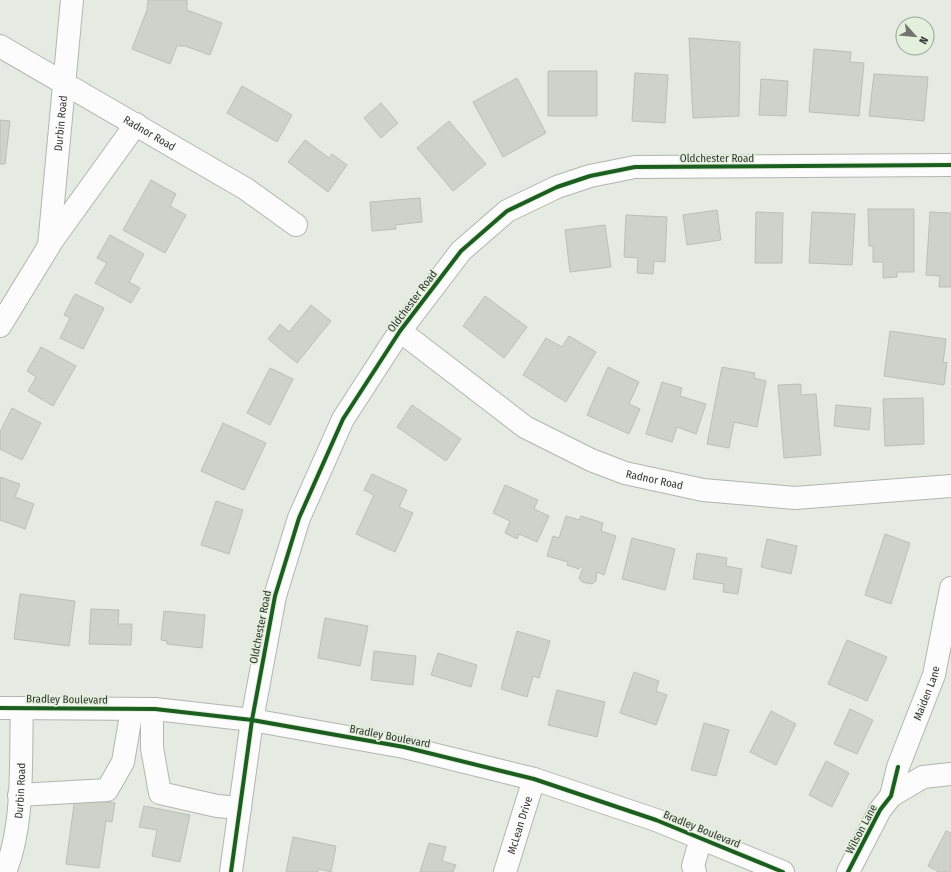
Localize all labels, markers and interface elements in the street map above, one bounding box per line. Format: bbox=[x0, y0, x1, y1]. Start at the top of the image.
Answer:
north arrow bbox=[895, 16, 935, 56]
text: N bbox=[916, 34, 931, 46]
street label: Durbin Road bbox=[52, 95, 70, 152]
street label: Radnor Road bbox=[121, 113, 178, 154]
street label: Oldchester Road bbox=[680, 152, 754, 165]
street label: Oldchester Road bbox=[385, 268, 440, 335]
street label: Radnor Road bbox=[625, 467, 684, 492]
street label: Oldchester Road bbox=[247, 589, 274, 665]
street label: Maiden Lane bbox=[911, 665, 943, 722]
street label: Bradley Boulevard bbox=[26, 692, 108, 707]
street label: Bradley Boulevard bbox=[348, 722, 431, 751]
street label: Durbin Road bbox=[12, 763, 28, 819]
street label: McLean Drive bbox=[505, 795, 535, 856]
street label: Wilson Lane bbox=[843, 802, 880, 856]
street label: Bradley Boulevard bbox=[661, 808, 742, 851]

